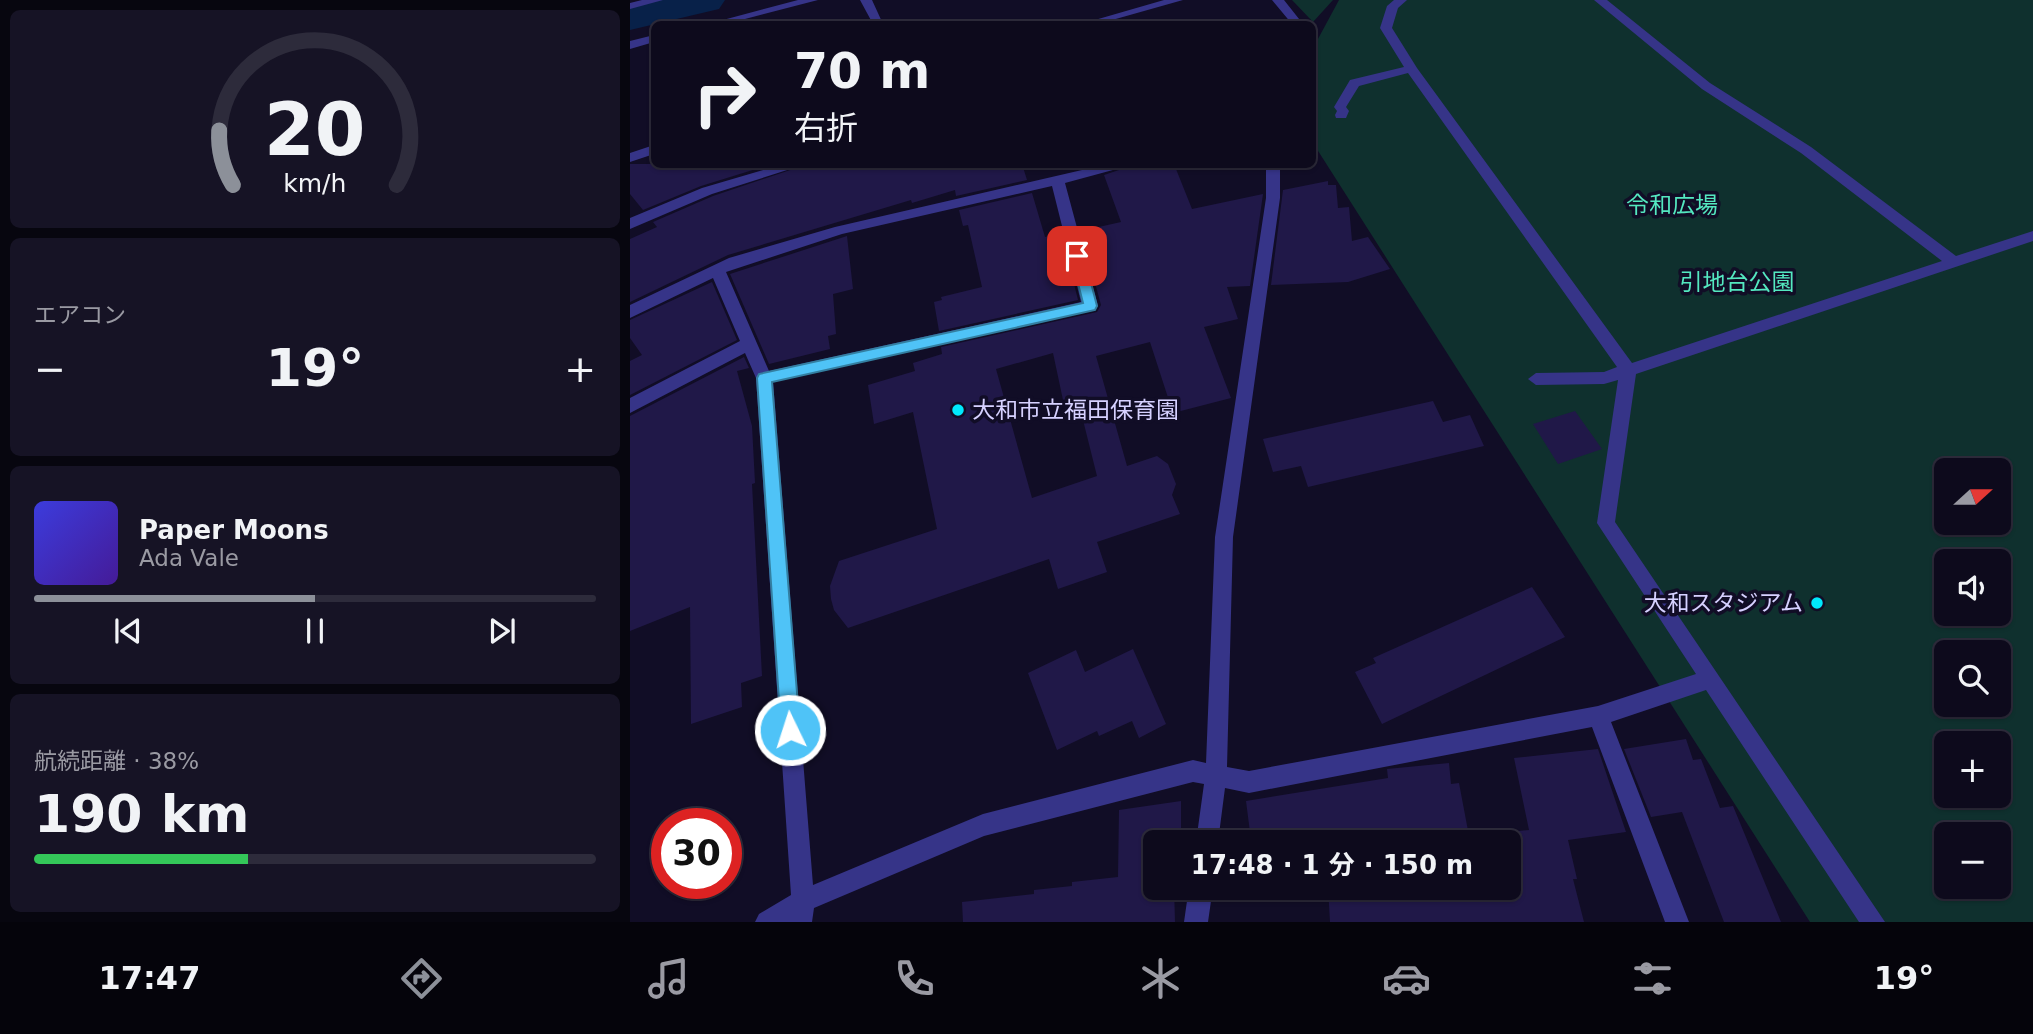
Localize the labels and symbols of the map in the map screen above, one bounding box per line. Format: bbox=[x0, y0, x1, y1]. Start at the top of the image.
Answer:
park label: 令和広場 bbox=[1626, 192, 1718, 218]
pin bbox=[1047, 226, 1107, 286]
park label: 引地台公園 bbox=[1680, 269, 1795, 295]
place label: 大和市立福田保育園 bbox=[972, 397, 1179, 423]
marker: 大和市立福田保育園 bbox=[950, 402, 966, 418]
north arrow bbox=[1934, 458, 2011, 536]
place label: 大和スタジアム bbox=[1644, 590, 1803, 616]
marker: 大和スタジアム bbox=[1809, 595, 1825, 611]
position arrow bbox=[753, 693, 827, 767]
speed limit sign: 30 bbox=[651, 808, 742, 899]

